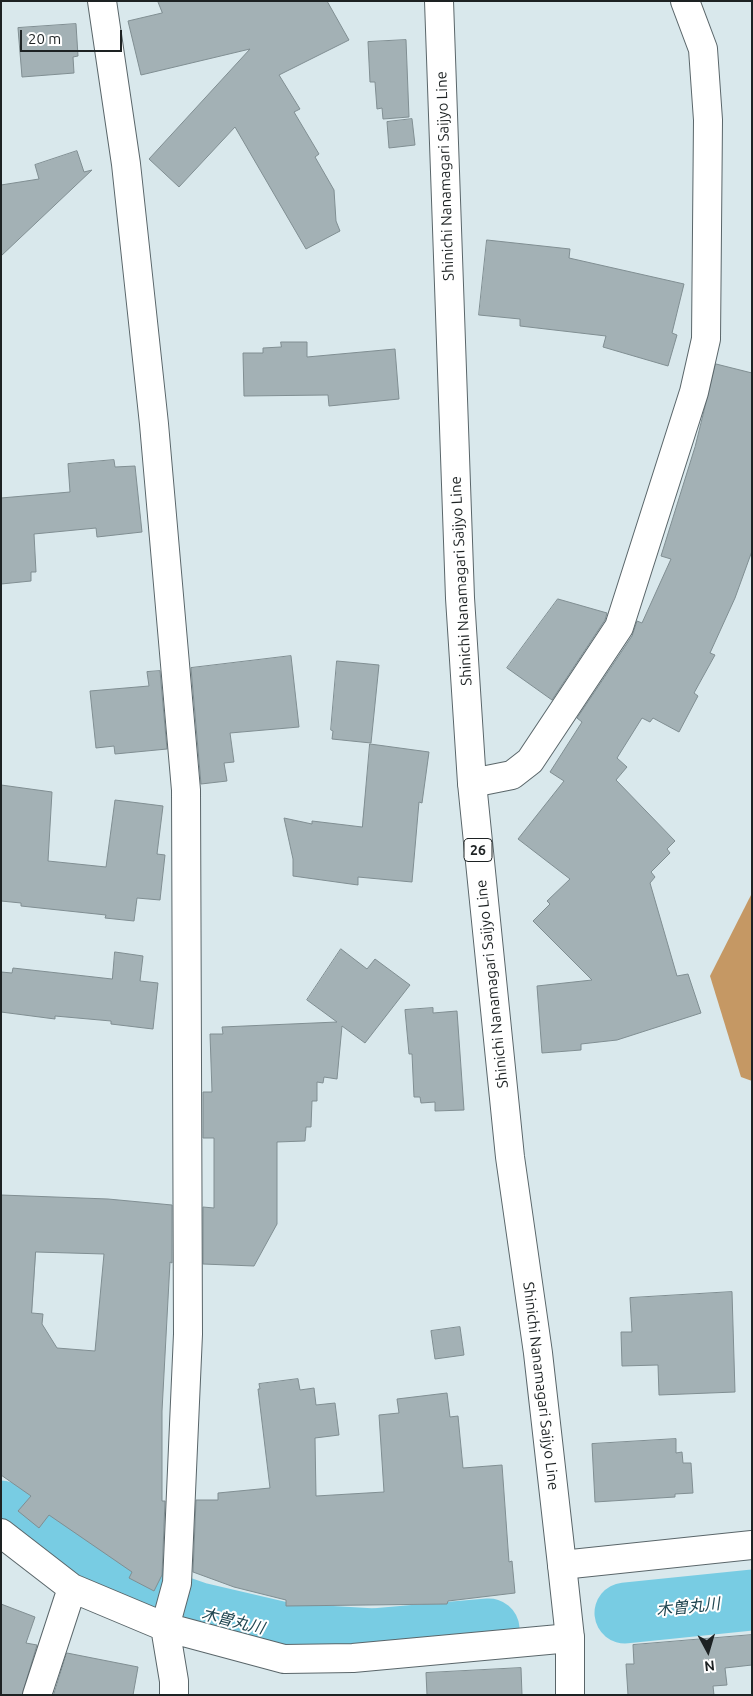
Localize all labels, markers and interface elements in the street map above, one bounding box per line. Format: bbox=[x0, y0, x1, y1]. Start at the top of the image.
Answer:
scale bar bbox=[22, 20, 125, 52]
text: 20 m bbox=[28, 30, 61, 47]
street label: Shinichi Nanamagari Saijyo Line bbox=[432, 71, 458, 281]
street label: Shinichi Nanamagari Saijyo Line bbox=[447, 476, 475, 686]
road number: 26 bbox=[464, 838, 492, 862]
street label: Shinichi Nanamagari Saijyo Line bbox=[472, 879, 512, 1089]
street label: Shinichi Nanamagari Saijyo Line bbox=[519, 1281, 563, 1491]
water label: 木曽丸川 bbox=[655, 1594, 721, 1620]
water label: 木曽丸川 bbox=[200, 1604, 266, 1638]
north arrow bbox=[683, 1626, 733, 1676]
text: N bbox=[704, 1657, 716, 1674]

